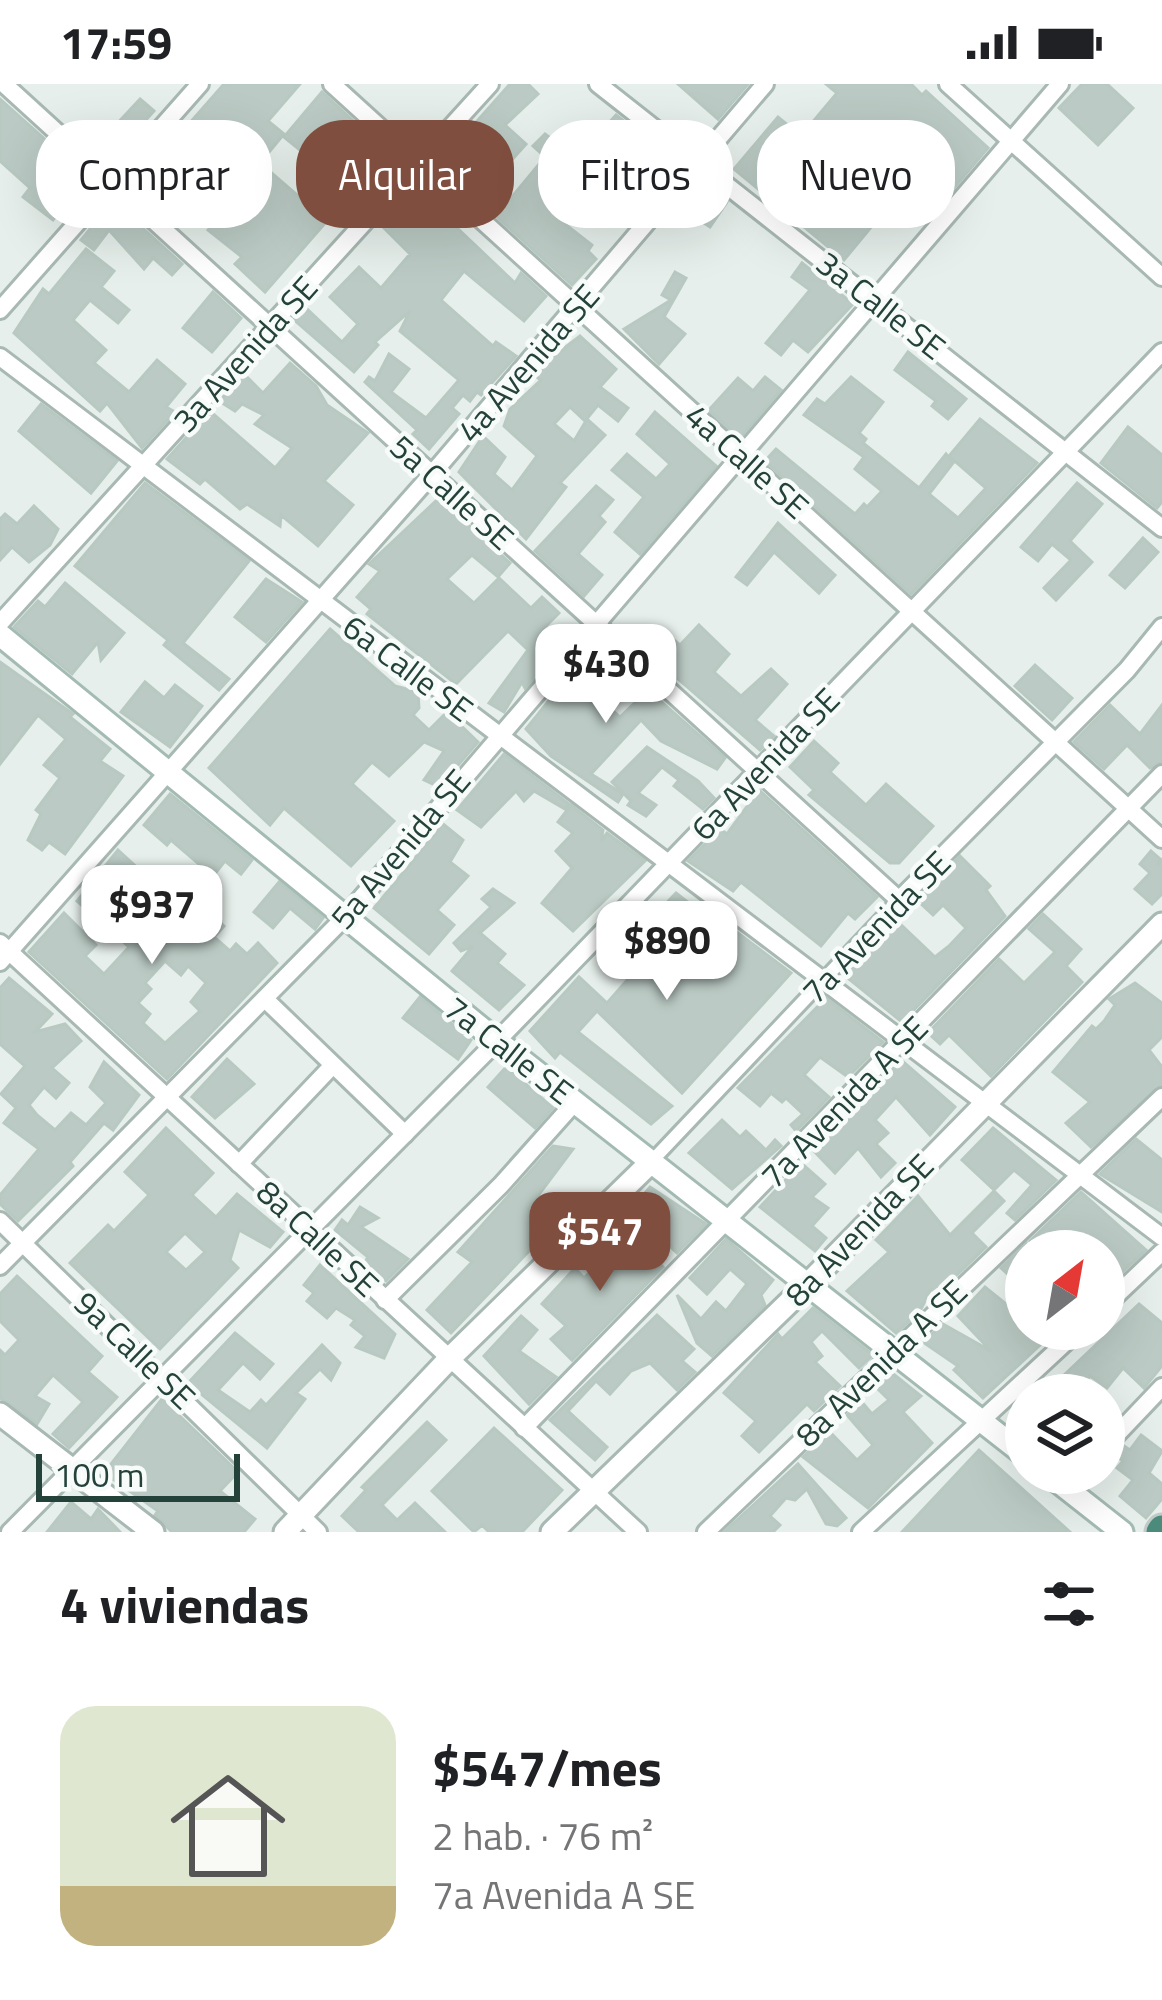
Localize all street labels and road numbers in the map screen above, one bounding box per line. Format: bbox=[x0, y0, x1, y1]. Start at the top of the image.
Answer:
street label: 3a Calle SE bbox=[806, 238, 956, 372]
street label: 3a Avenida SE bbox=[161, 264, 329, 444]
street label: 4a Avenida SE bbox=[445, 273, 611, 453]
street label: 4a Calle SE bbox=[674, 392, 820, 530]
street label: 5a Calle SE bbox=[379, 423, 525, 561]
street label: 6a Calle SE bbox=[332, 602, 484, 734]
street label: 6a Avenida SE bbox=[679, 676, 851, 852]
street label: 5a Avenida SE bbox=[318, 758, 482, 940]
street label: 7a Avenida SE bbox=[790, 839, 962, 1015]
street label: 7a Calle SE bbox=[434, 983, 584, 1117]
street label: 7a Avenida A SE bbox=[749, 1004, 939, 1200]
street label: 8a Avenida SE bbox=[773, 1142, 945, 1318]
street label: 8a Calle SE bbox=[245, 1168, 391, 1308]
street label: 8a Avenida A SE bbox=[783, 1268, 979, 1458]
street label: 9a Calle SE bbox=[63, 1279, 207, 1421]

